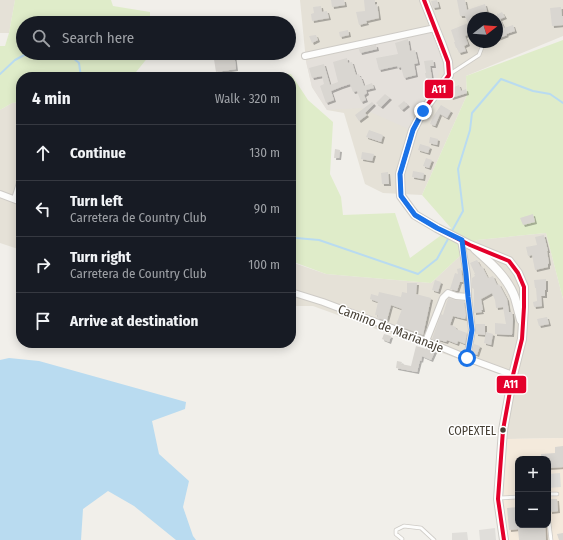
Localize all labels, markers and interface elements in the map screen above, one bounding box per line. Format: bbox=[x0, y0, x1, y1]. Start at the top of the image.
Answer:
north arrow bbox=[467, 12, 503, 48]
search box bbox=[16, 16, 296, 60]
icon: search bbox=[30, 27, 52, 49]
text: Search here bbox=[62, 29, 134, 47]
line badge: A11 bbox=[424, 79, 454, 99]
text: A11 bbox=[431, 83, 446, 96]
text: 4 min bbox=[32, 88, 71, 109]
text: Walk · 320 m bbox=[215, 91, 280, 106]
route end bbox=[414, 102, 432, 120]
icon: ahead bbox=[32, 142, 54, 164]
text: Continue bbox=[70, 144, 126, 162]
text: 130 m bbox=[249, 145, 280, 160]
text: Turn left bbox=[70, 192, 123, 210]
icon: left bbox=[32, 198, 54, 220]
text: 90 m bbox=[254, 201, 280, 216]
text: Carretera de Country Club bbox=[70, 210, 207, 225]
text: Turn right bbox=[70, 248, 131, 266]
icon: right bbox=[32, 254, 54, 276]
text: 100 m bbox=[248, 257, 280, 272]
text: Carretera de Country Club bbox=[70, 266, 207, 281]
street label: Camino de Marianaje bbox=[336, 301, 446, 356]
icon: arrive bbox=[32, 310, 54, 332]
text: Arrive at destination bbox=[70, 312, 198, 330]
route start bbox=[458, 349, 476, 367]
line badge: A11 bbox=[496, 375, 527, 394]
text: A11 bbox=[503, 378, 518, 391]
place label: COPEXTEL bbox=[448, 424, 497, 438]
marker: COPEXTEL bbox=[498, 425, 508, 435]
map controls bbox=[515, 456, 551, 528]
button: + bbox=[515, 456, 551, 492]
button: − bbox=[515, 492, 551, 528]

